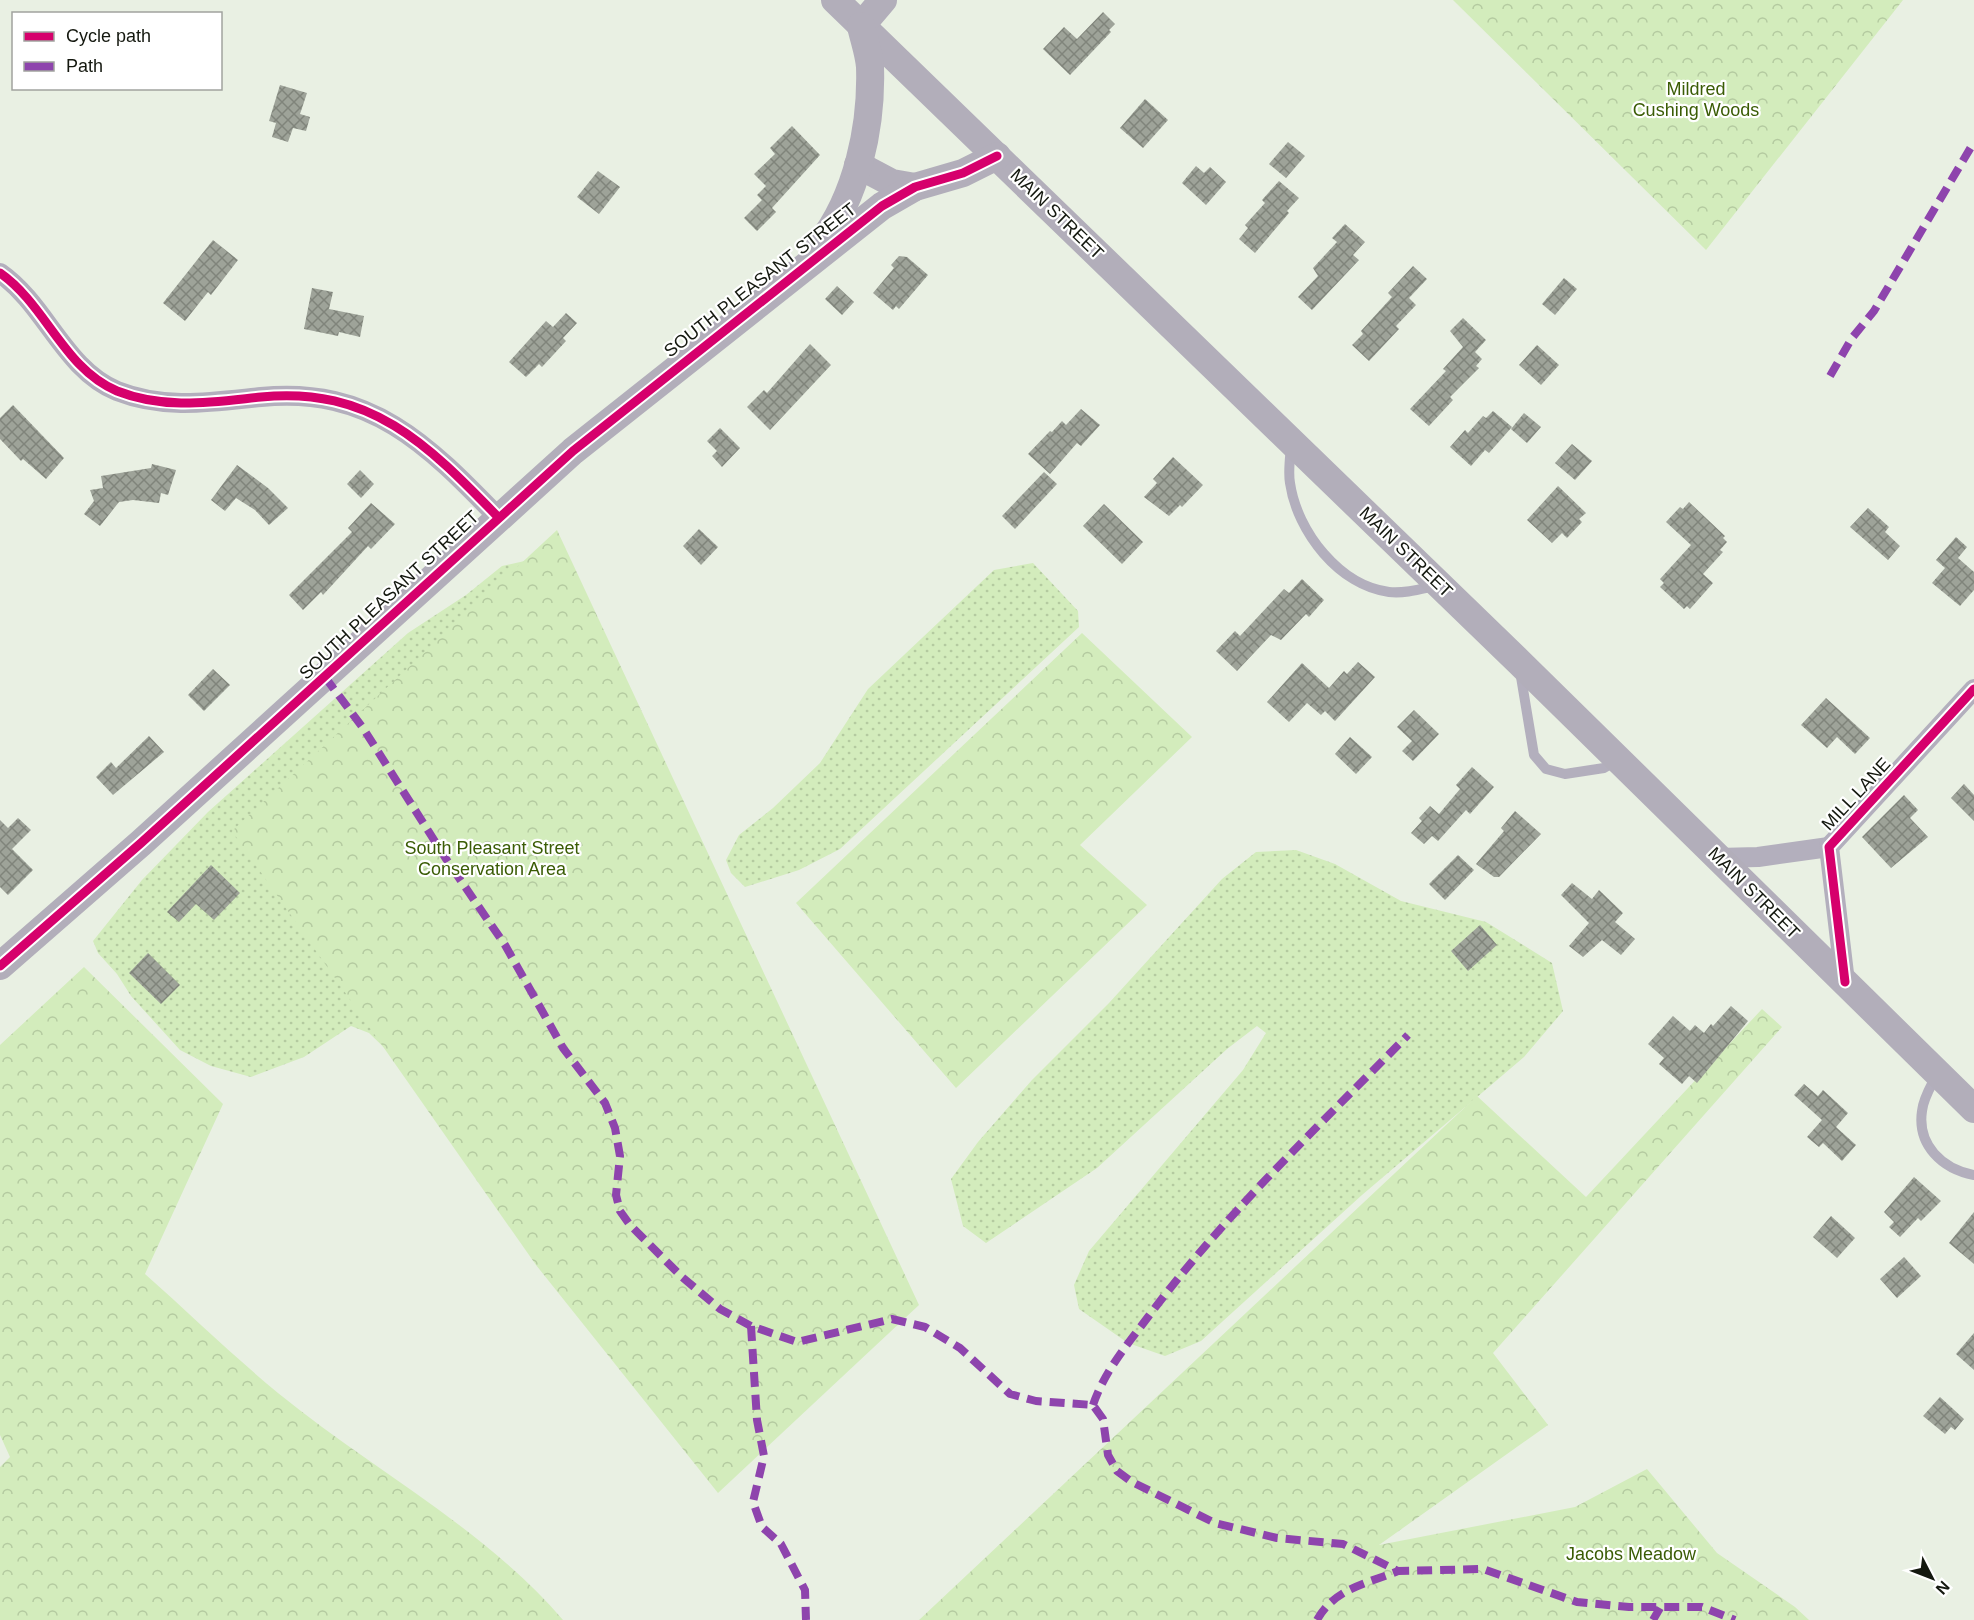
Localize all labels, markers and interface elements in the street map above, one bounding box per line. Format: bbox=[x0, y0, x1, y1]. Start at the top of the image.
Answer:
legend bbox=[12, 12, 222, 90]
text: Cycle path bbox=[66, 26, 151, 46]
text: Path bbox=[66, 56, 103, 76]
park label: Mildred Cushing Woods bbox=[1633, 79, 1759, 120]
street label: MAIN STREET bbox=[1007, 165, 1107, 263]
street label: SOUTH PLEASANT STREET bbox=[660, 199, 860, 361]
street label: MAIN STREET bbox=[1356, 503, 1456, 601]
street label: SOUTH PLEASANT STREET bbox=[295, 507, 483, 683]
street label: MILL LANE bbox=[1818, 754, 1894, 834]
park label: South Pleasant Street Conservation Area bbox=[404, 838, 580, 879]
street label: MAIN STREET bbox=[1704, 843, 1804, 943]
park label: Jacobs Meadow bbox=[1566, 1544, 1697, 1564]
north arrow bbox=[1902, 1548, 1962, 1608]
text: N bbox=[1933, 1578, 1953, 1598]

